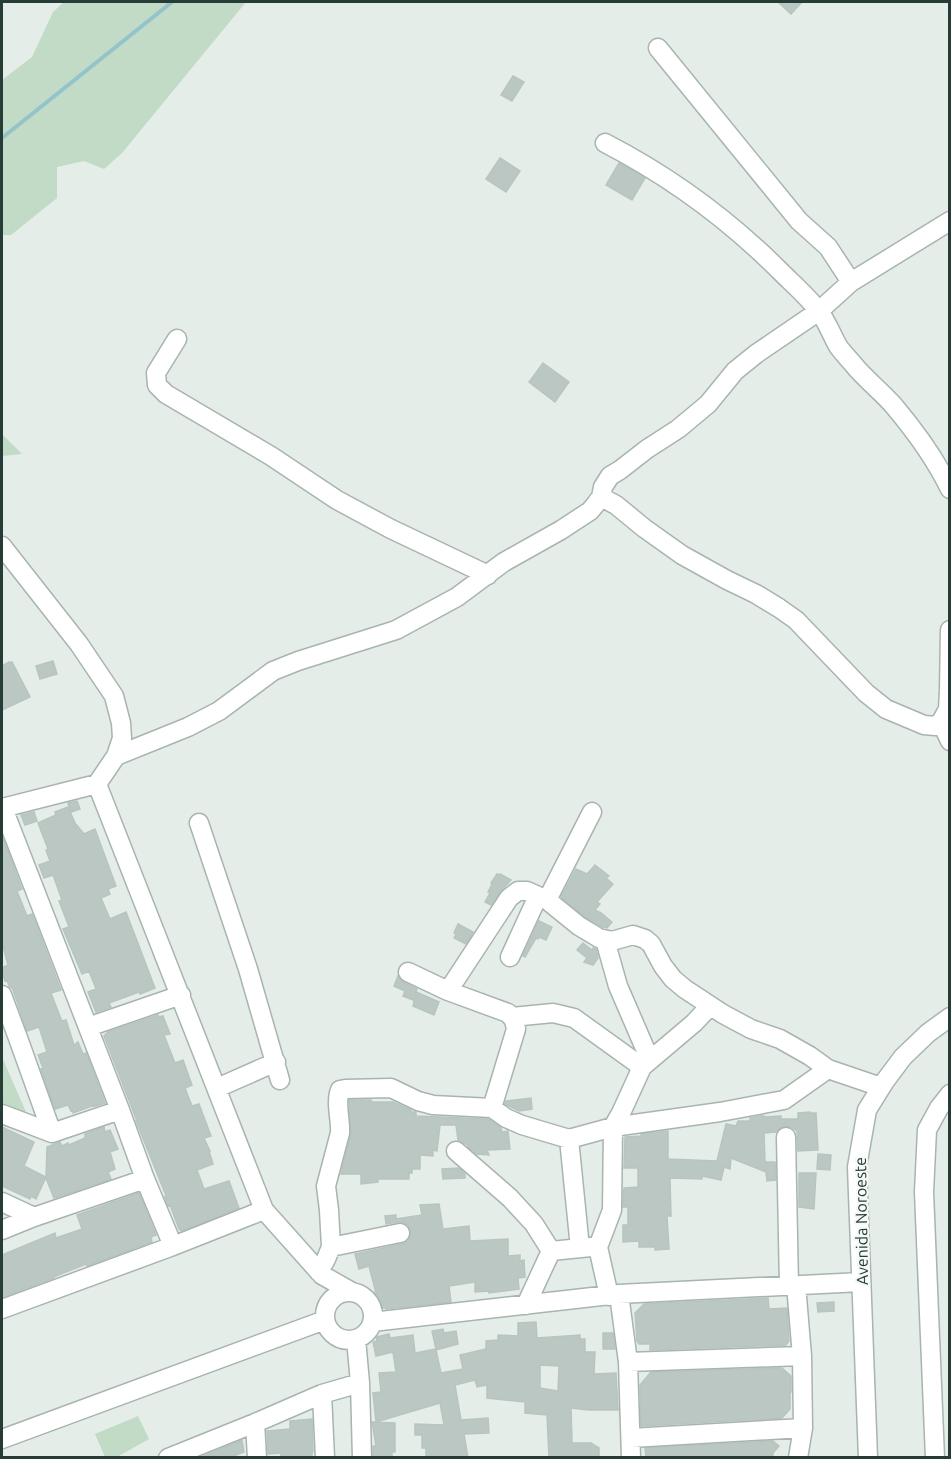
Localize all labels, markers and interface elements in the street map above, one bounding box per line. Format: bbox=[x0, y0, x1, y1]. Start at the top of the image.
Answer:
street label: Avenida Noroeste bbox=[851, 1157, 871, 1285]

